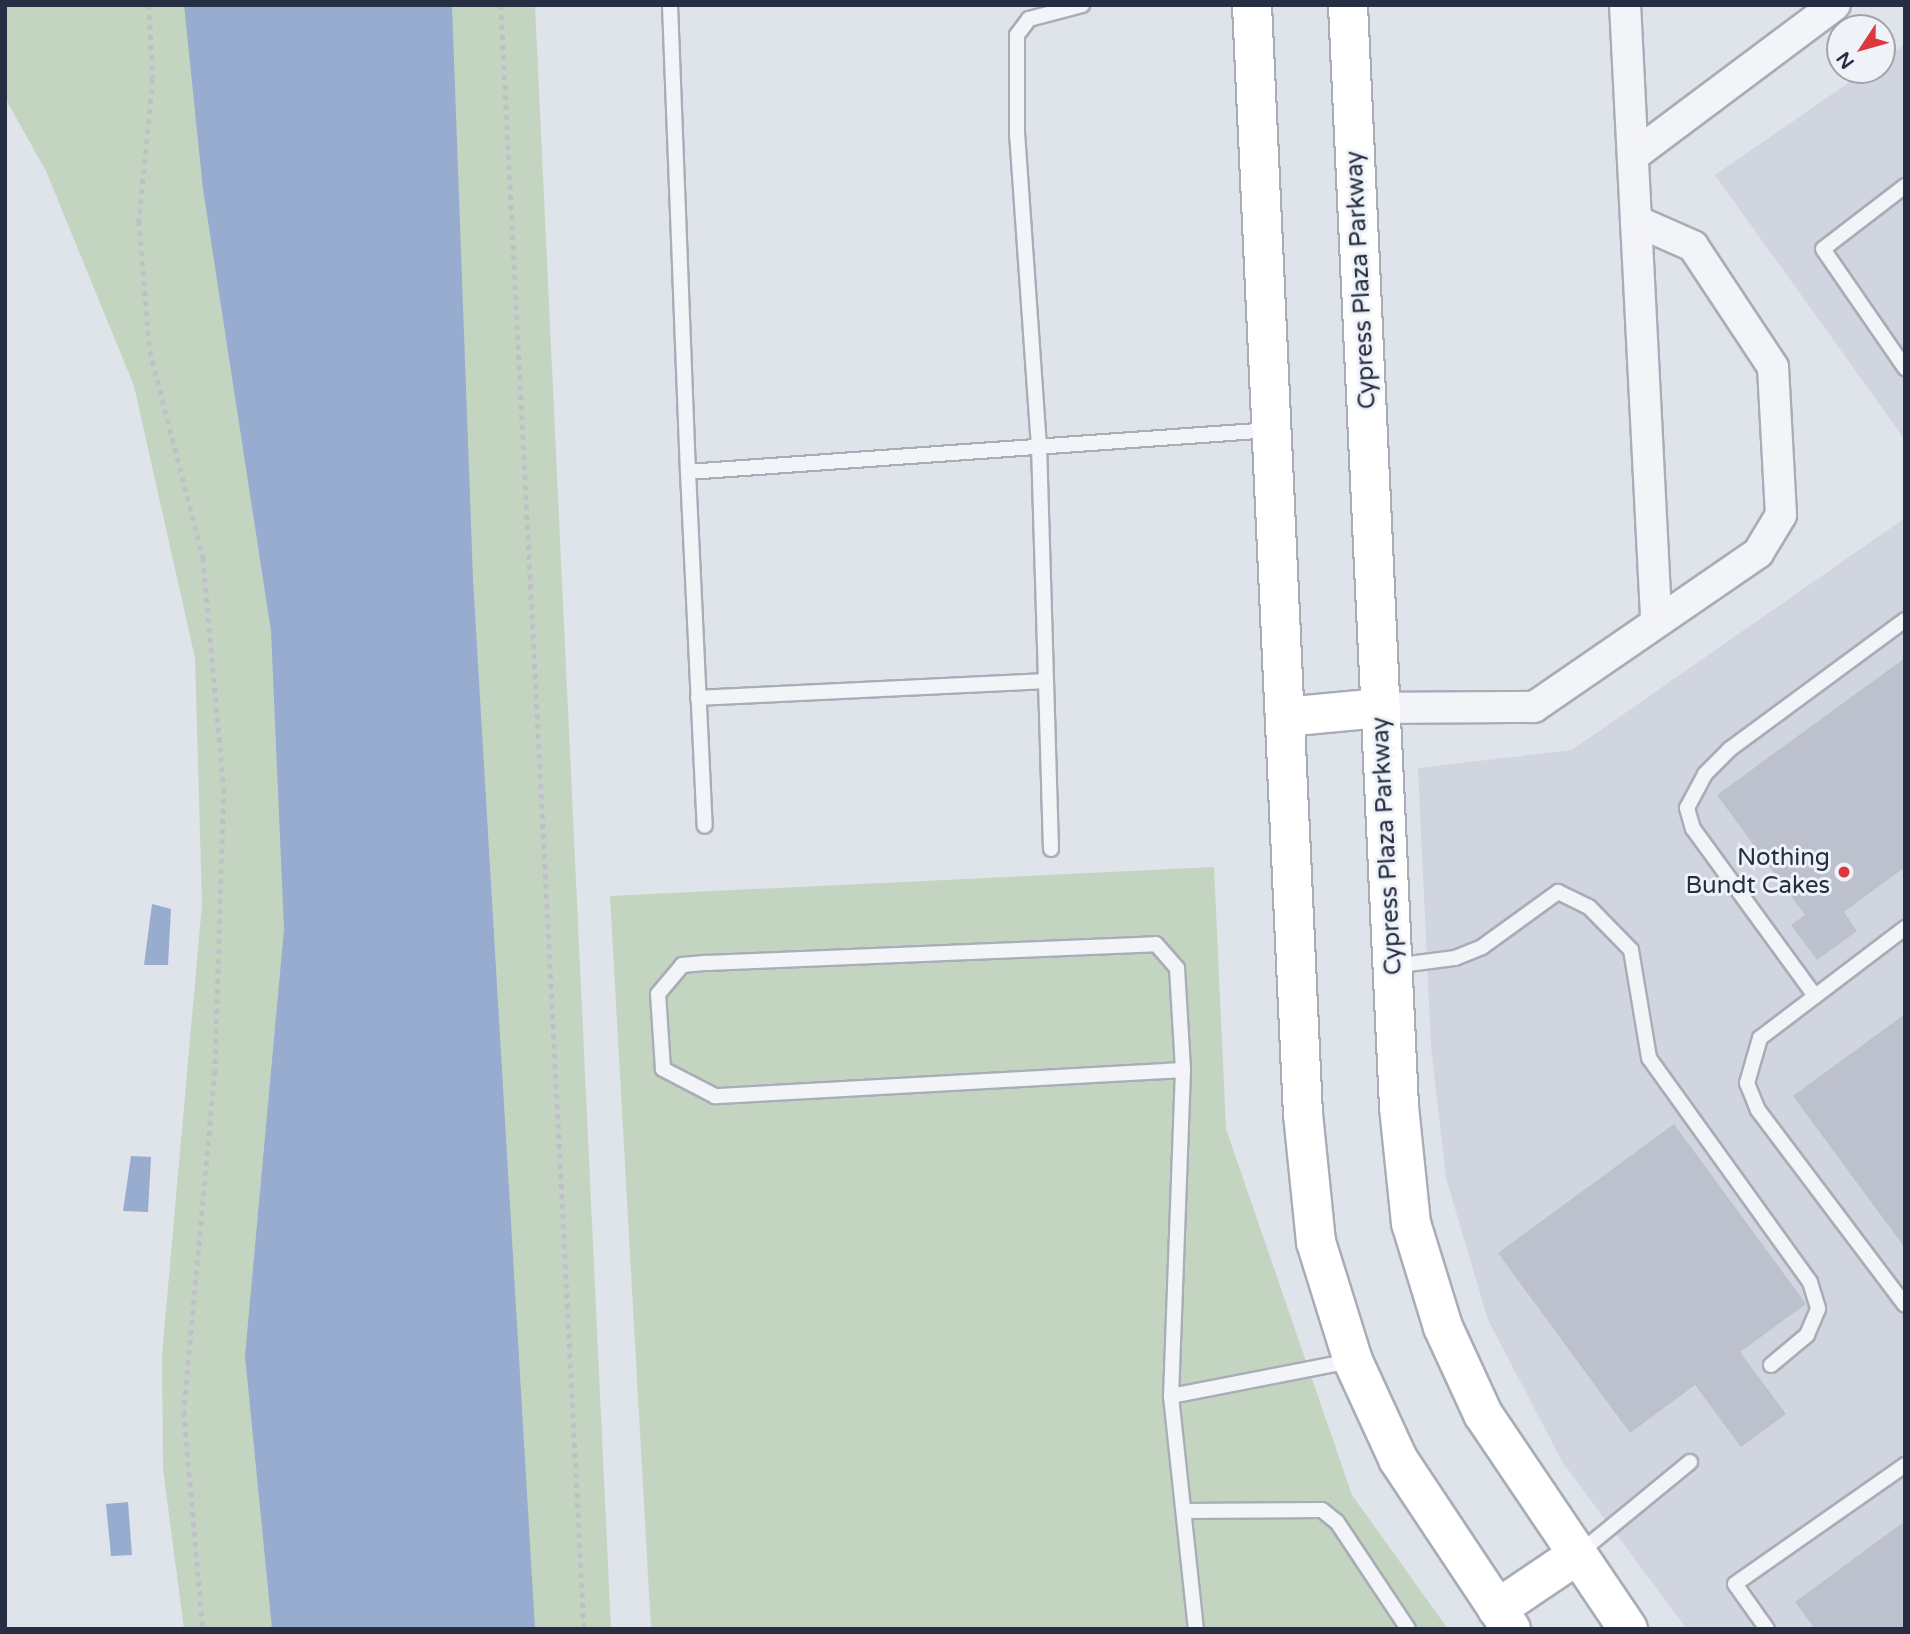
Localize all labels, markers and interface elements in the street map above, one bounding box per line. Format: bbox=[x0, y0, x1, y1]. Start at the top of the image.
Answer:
north arrow bbox=[1826, 14, 1896, 84]
text: N bbox=[1832, 48, 1859, 73]
street label: Cypress Plaza Parkway bbox=[1340, 150, 1382, 410]
street label: Cypress Plaza Parkway bbox=[1366, 716, 1408, 976]
place label: Nothing Bundt Cakes bbox=[1686, 844, 1830, 900]
marker: Nothing Bundt Cakes bbox=[1836, 864, 1852, 880]

